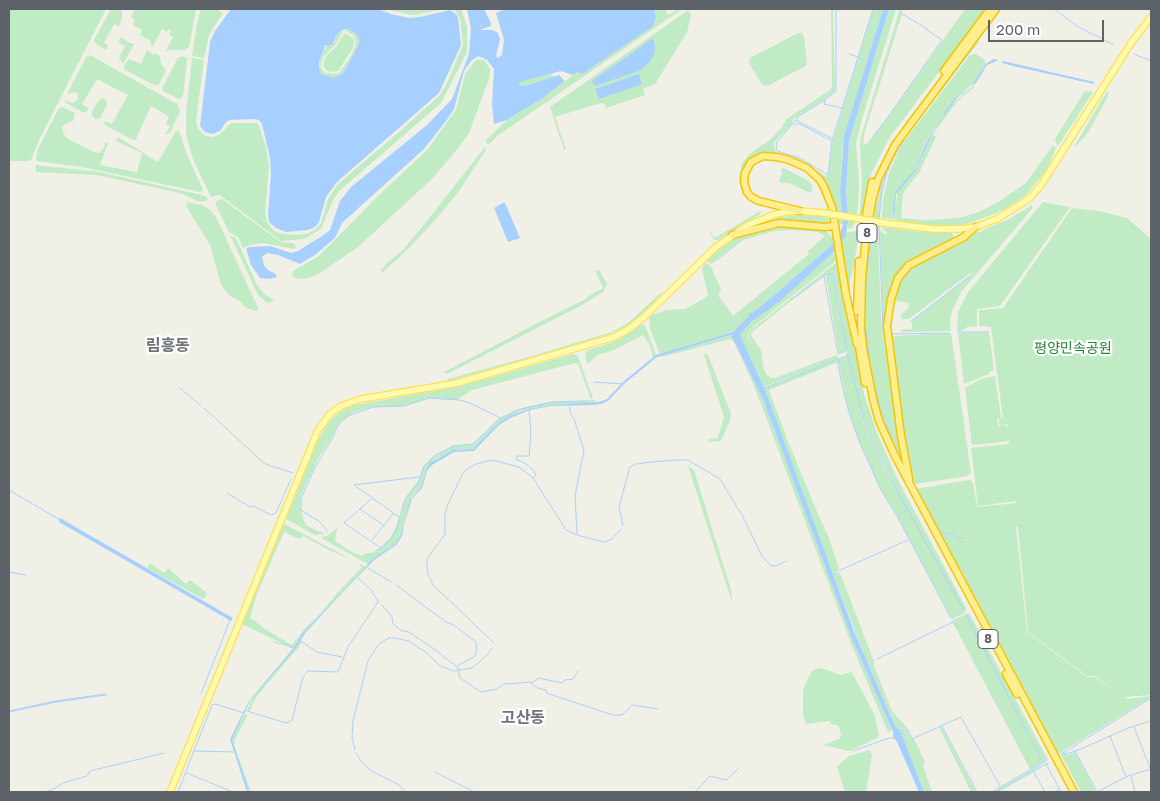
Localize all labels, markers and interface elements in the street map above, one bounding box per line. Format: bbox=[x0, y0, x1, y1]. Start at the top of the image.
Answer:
scale bar bbox=[990, 10, 1106, 42]
text: 200 m bbox=[996, 20, 1040, 38]
road number: 8 bbox=[857, 224, 877, 242]
district label: 림흥동 bbox=[146, 336, 190, 356]
park label: 평양민속공원 bbox=[1034, 341, 1112, 357]
road number: 8 bbox=[978, 630, 998, 648]
district label: 고산동 bbox=[501, 708, 545, 728]

